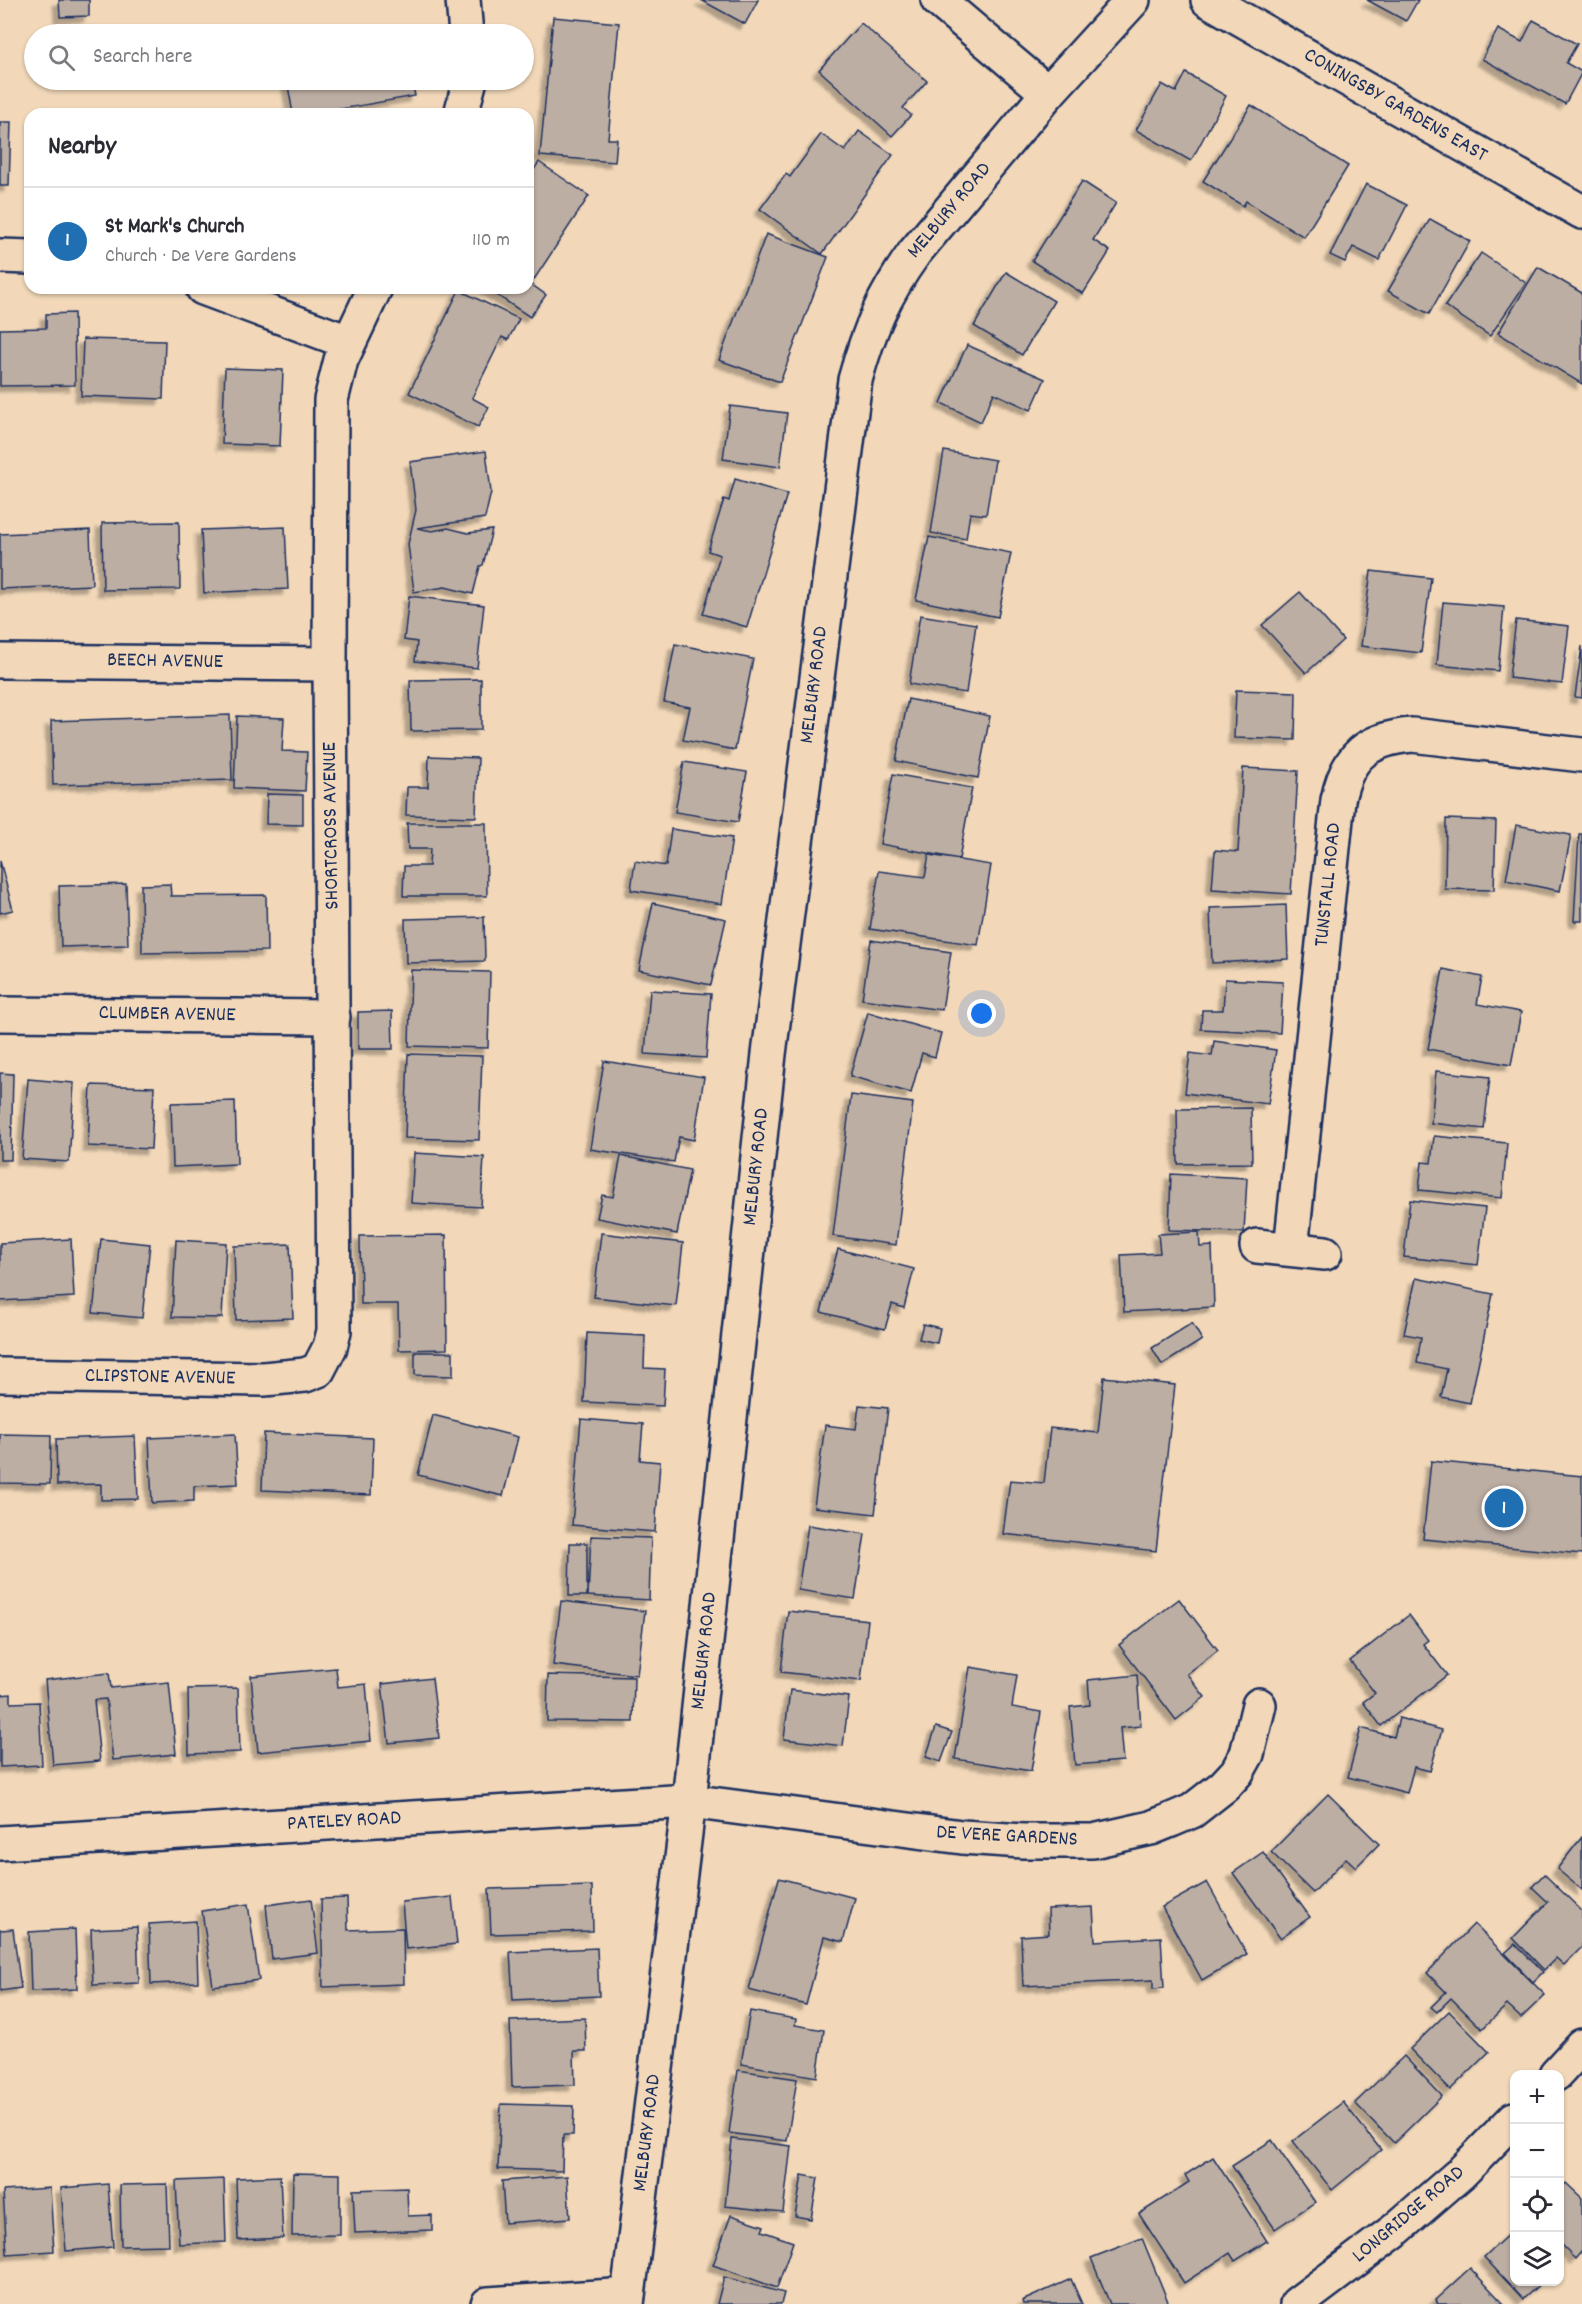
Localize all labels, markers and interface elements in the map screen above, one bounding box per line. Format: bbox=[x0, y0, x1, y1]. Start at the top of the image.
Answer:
search box bbox=[24, 24, 534, 90]
icon: search bbox=[45, 41, 78, 74]
street label: CONINGSBY GARDENS EAST bbox=[1298, 41, 1493, 171]
text: Search here bbox=[93, 42, 192, 73]
text: Nearby bbox=[48, 129, 116, 166]
street label: MELBURY ROAD bbox=[901, 156, 999, 266]
text: St Mark's Church bbox=[105, 212, 244, 243]
text: 1 bbox=[65, 227, 70, 255]
text: 110 m bbox=[472, 227, 510, 255]
text: Church · De Vere Gardens bbox=[105, 243, 297, 271]
street label: MELBURY ROAD bbox=[793, 625, 837, 745]
street label: BEECH AVENUE bbox=[107, 646, 224, 678]
street label: SHORTCROSS AVENUE bbox=[316, 741, 348, 910]
street label: TUNSTALL ROAD bbox=[1308, 821, 1350, 949]
street label: CLUMBER AVENUE bbox=[98, 999, 236, 1031]
your location bbox=[967, 999, 996, 1028]
street label: MELBURY ROAD bbox=[736, 1107, 778, 1227]
street label: CLIPSTONE AVENUE bbox=[84, 1362, 236, 1394]
pin: 1 bbox=[1484, 1486, 1524, 1530]
street label: MELBURY ROAD bbox=[684, 1591, 726, 1711]
street label: PATELEY ROAD bbox=[286, 1804, 402, 1840]
street label: DE VERE GARDENS bbox=[935, 1818, 1079, 1856]
map controls bbox=[1510, 2070, 1564, 2286]
button: + bbox=[1510, 2070, 1564, 2124]
street label: MELBURY ROAD bbox=[626, 2073, 670, 2193]
button: − bbox=[1510, 2124, 1564, 2178]
street label: LONGRIDGE ROAD bbox=[1346, 2159, 1472, 2271]
button: locate bbox=[1510, 2178, 1564, 2232]
button: layers bbox=[1510, 2232, 1564, 2286]

